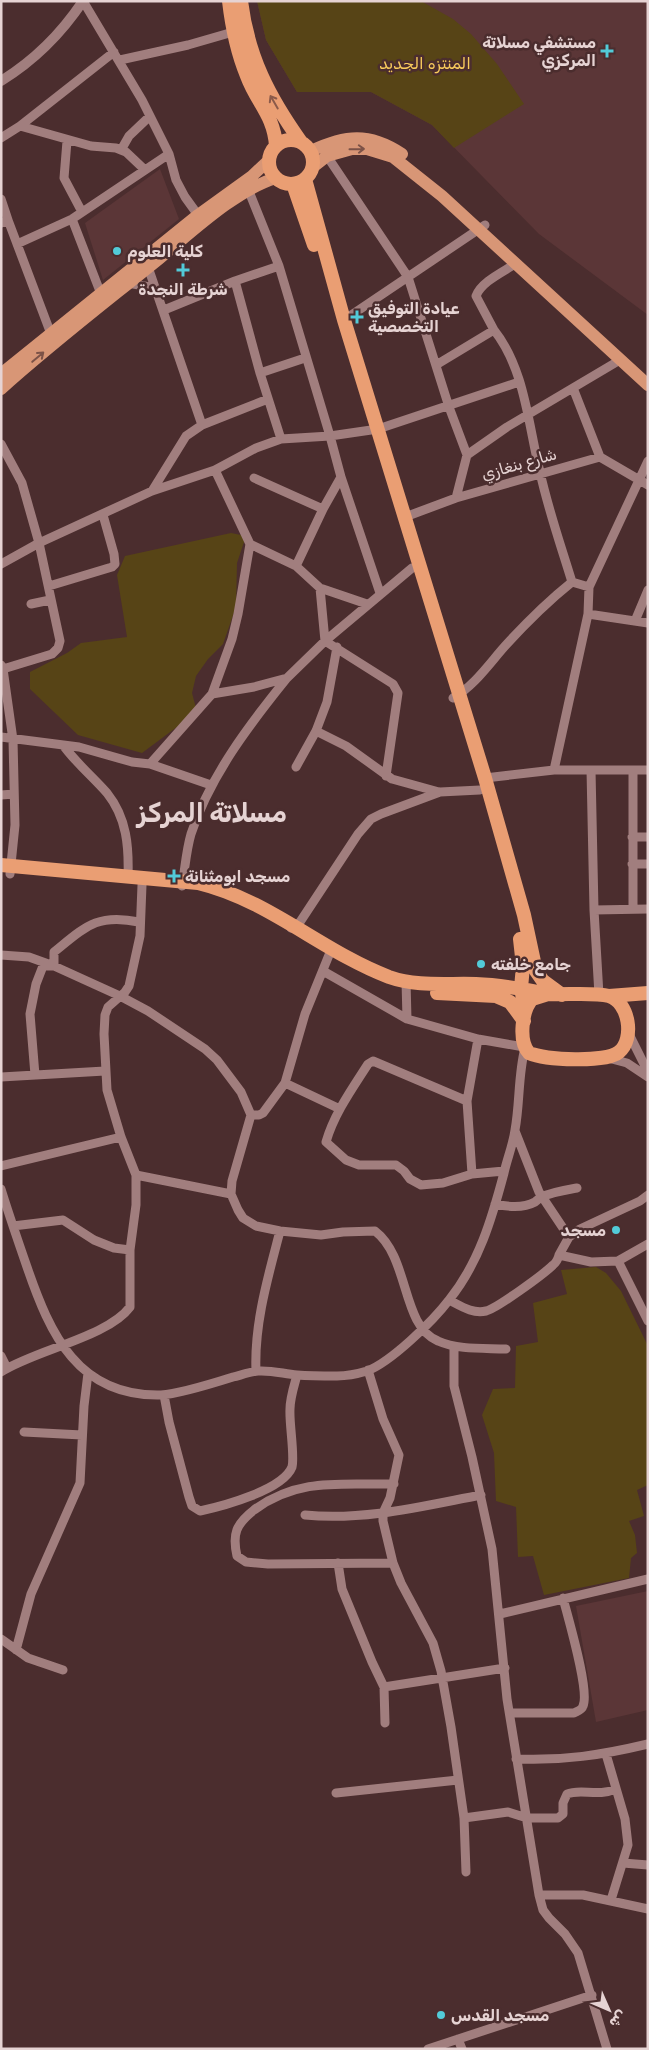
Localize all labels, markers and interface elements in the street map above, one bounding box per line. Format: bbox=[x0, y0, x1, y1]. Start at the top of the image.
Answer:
place label: مستشفي مسلاتة المركزي bbox=[482, 33, 596, 72]
marker: مستشفي مسلاتة المركزي bbox=[600, 44, 614, 58]
park label: المنتزه الجديد bbox=[379, 54, 471, 74]
one-way arrow bbox=[268, 95, 278, 109]
one-way arrow bbox=[349, 145, 365, 154]
place label: كلية العلوم bbox=[127, 242, 203, 262]
marker: كلية العلوم bbox=[111, 245, 123, 257]
marker: شرطة النجدة bbox=[176, 263, 190, 277]
place label: شرطة النجدة bbox=[138, 280, 228, 299]
place label: عيادة التوفيق التخصصية bbox=[368, 299, 459, 336]
marker: عيادة التوفيق التخصصية bbox=[350, 310, 364, 324]
one-way arrow bbox=[32, 352, 45, 363]
street label: شارع بنغازي bbox=[479, 444, 559, 486]
district label: مسلاتة المركز bbox=[135, 798, 287, 829]
place label: مسجد ابومثنانة bbox=[185, 867, 290, 886]
marker: مسجد ابومثنانة bbox=[167, 869, 181, 883]
place label: جامع خلفته bbox=[491, 955, 571, 976]
marker: جامع خلفته bbox=[475, 958, 487, 970]
place label: مسجد bbox=[560, 1221, 606, 1240]
marker: مسجد bbox=[610, 1224, 622, 1236]
north arrow bbox=[584, 1985, 634, 2035]
place label: مسجد القدس bbox=[451, 2006, 549, 2025]
text: ش bbox=[605, 2007, 630, 2031]
marker: مسجد القدس bbox=[435, 2009, 447, 2021]

